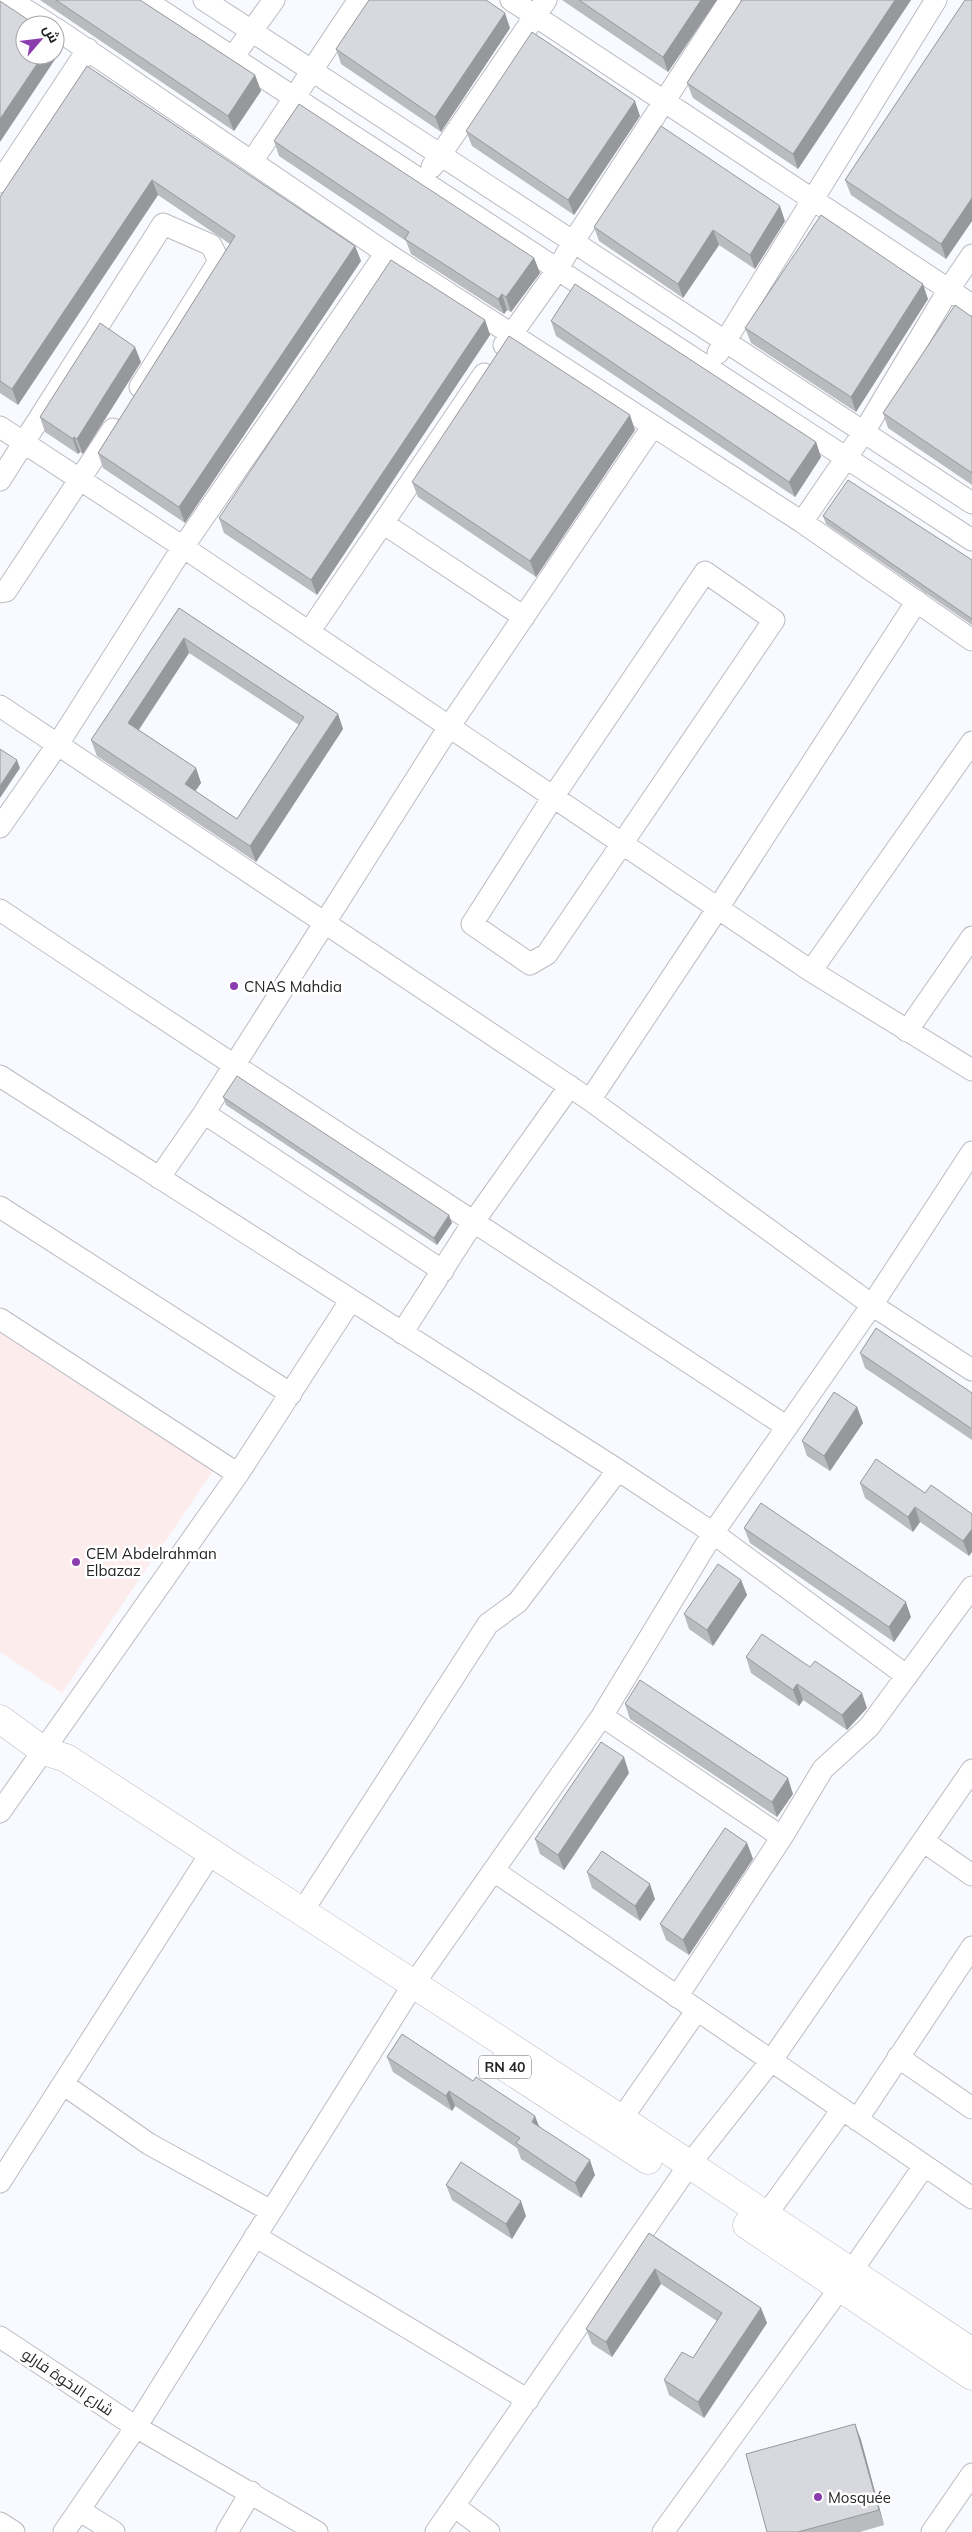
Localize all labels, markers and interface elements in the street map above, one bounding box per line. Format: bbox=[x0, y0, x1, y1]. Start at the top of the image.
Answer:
north arrow bbox=[15, 15, 65, 65]
text: ش bbox=[39, 22, 64, 46]
place label: CNAS Mahdia bbox=[244, 977, 342, 996]
marker: CNAS Mahdia bbox=[228, 980, 240, 992]
place label: CEM Abdelrahman Elbazaz bbox=[86, 1544, 217, 1580]
marker: CEM Abdelrahman Elbazaz bbox=[70, 1556, 82, 1568]
road number: RN 40 bbox=[479, 2056, 531, 2078]
street label: شارع الاخوة فارلو bbox=[17, 2344, 118, 2421]
place label: Mosquée bbox=[828, 2488, 891, 2507]
marker: Mosquée bbox=[812, 2491, 824, 2503]

